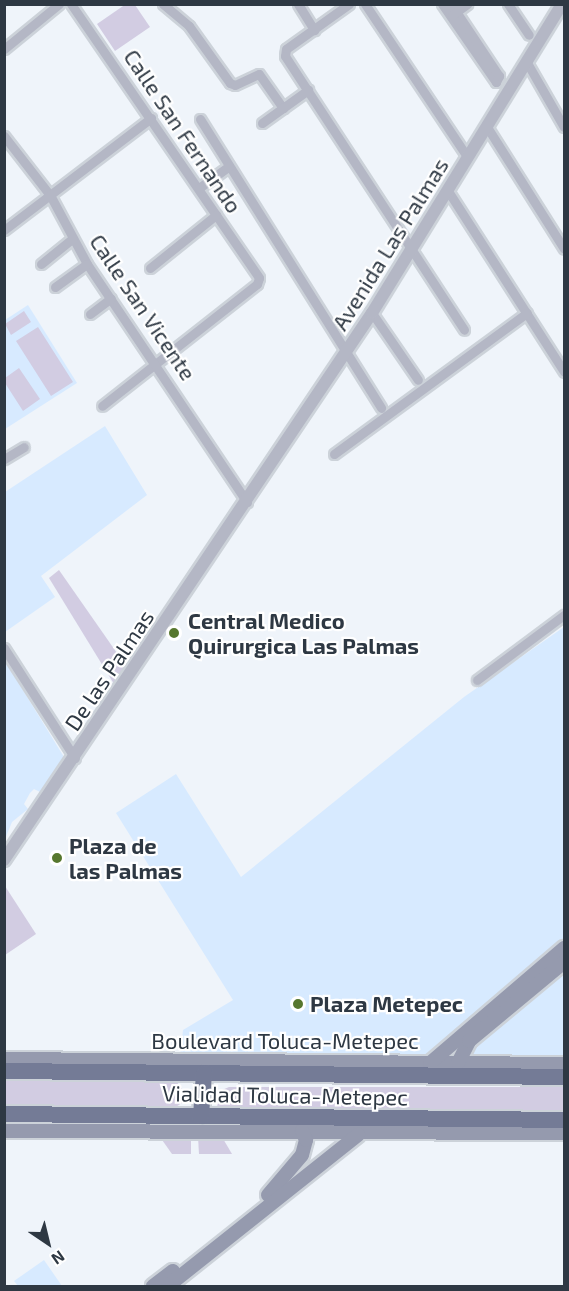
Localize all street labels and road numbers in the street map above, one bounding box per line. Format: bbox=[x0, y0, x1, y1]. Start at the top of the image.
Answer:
street label: Calle San Fernando bbox=[119, 44, 247, 218]
street label: Avenida Las Palmas bbox=[326, 153, 454, 335]
street label: Calle San Vicente bbox=[84, 229, 202, 385]
street label: De las Palmas bbox=[59, 605, 159, 735]
street label: Boulevard Toluca-Metepec bbox=[151, 1028, 419, 1054]
street label: Vialidad Toluca-Metepec bbox=[162, 1080, 408, 1110]

